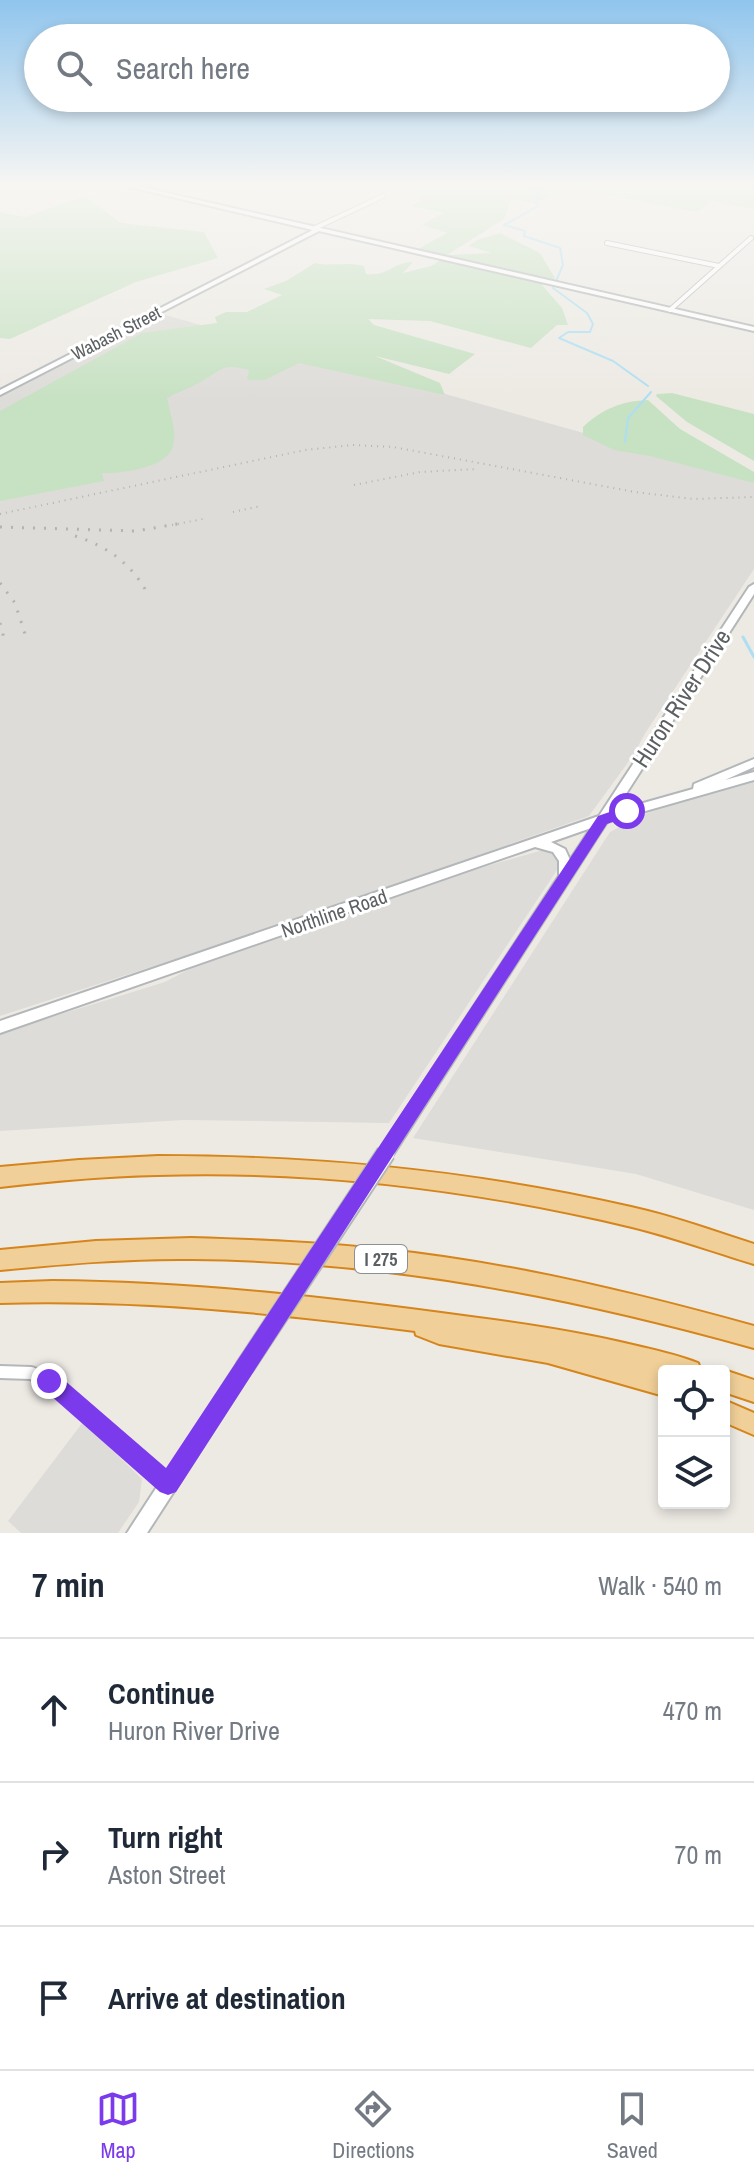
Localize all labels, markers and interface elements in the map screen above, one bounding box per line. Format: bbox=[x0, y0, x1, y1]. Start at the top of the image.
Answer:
search box bbox=[24, 24, 730, 112]
icon: search bbox=[52, 46, 96, 90]
text: Search here bbox=[116, 48, 250, 88]
street label: Wabash Street bbox=[67, 300, 165, 366]
street label: Huron River Drive bbox=[624, 623, 738, 773]
route start bbox=[609, 793, 645, 829]
street label: Northline Road bbox=[277, 882, 391, 944]
road number: I 275 bbox=[355, 1245, 407, 1273]
route end bbox=[31, 1363, 67, 1399]
map controls bbox=[658, 1365, 730, 1509]
button: locate bbox=[658, 1365, 730, 1437]
button: layers bbox=[658, 1437, 730, 1509]
text: 7 min bbox=[32, 1562, 105, 1608]
text: Walk · 540 m bbox=[598, 1568, 722, 1603]
text: Continue bbox=[108, 1673, 215, 1713]
icon: ahead bbox=[32, 1688, 76, 1732]
text: 470 m bbox=[663, 1693, 722, 1728]
text: Huron River Drive bbox=[108, 1713, 280, 1748]
text: Turn right bbox=[108, 1817, 222, 1857]
icon: right bbox=[32, 1832, 76, 1876]
text: 70 m bbox=[675, 1837, 722, 1872]
text: Aston Street bbox=[108, 1857, 225, 1892]
icon: arrive bbox=[32, 1976, 76, 2020]
text: Arrive at destination bbox=[108, 1978, 346, 2018]
tab: Map bbox=[96, 2087, 140, 2165]
tab: Directions bbox=[332, 2087, 415, 2165]
tab: Saved bbox=[607, 2087, 658, 2165]

